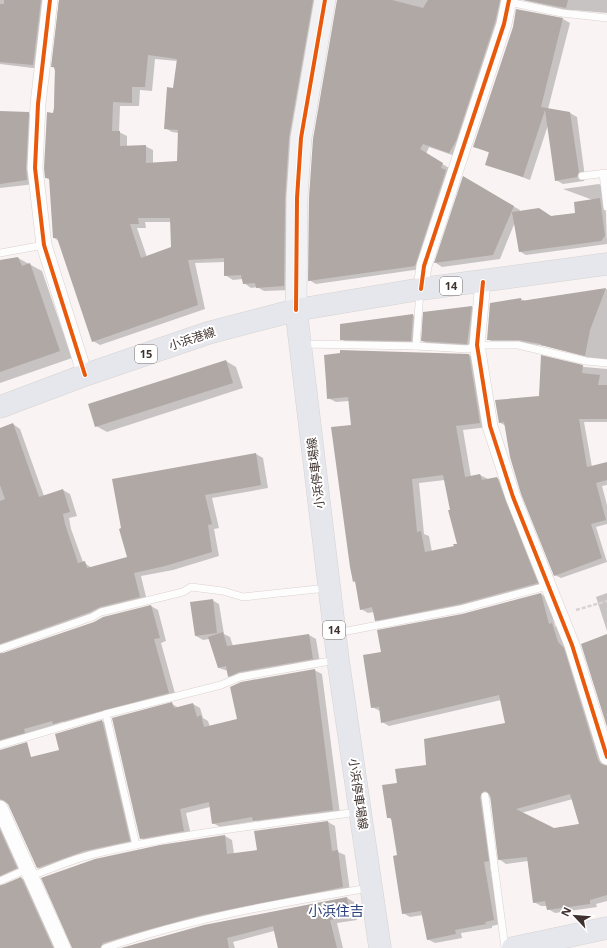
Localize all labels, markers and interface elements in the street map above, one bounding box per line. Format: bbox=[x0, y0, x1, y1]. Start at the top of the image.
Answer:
road number: 14 bbox=[440, 277, 462, 295]
street label: 小浜港線 bbox=[166, 323, 217, 354]
road number: 15 bbox=[135, 345, 157, 363]
street label: 小浜停車場線 bbox=[303, 436, 328, 510]
road number: 14 bbox=[323, 621, 345, 639]
street label: 小浜停車場線 bbox=[345, 757, 372, 831]
north arrow bbox=[555, 896, 595, 936]
district label: 小浜住吉 bbox=[308, 901, 364, 920]
text: N bbox=[557, 904, 574, 919]

